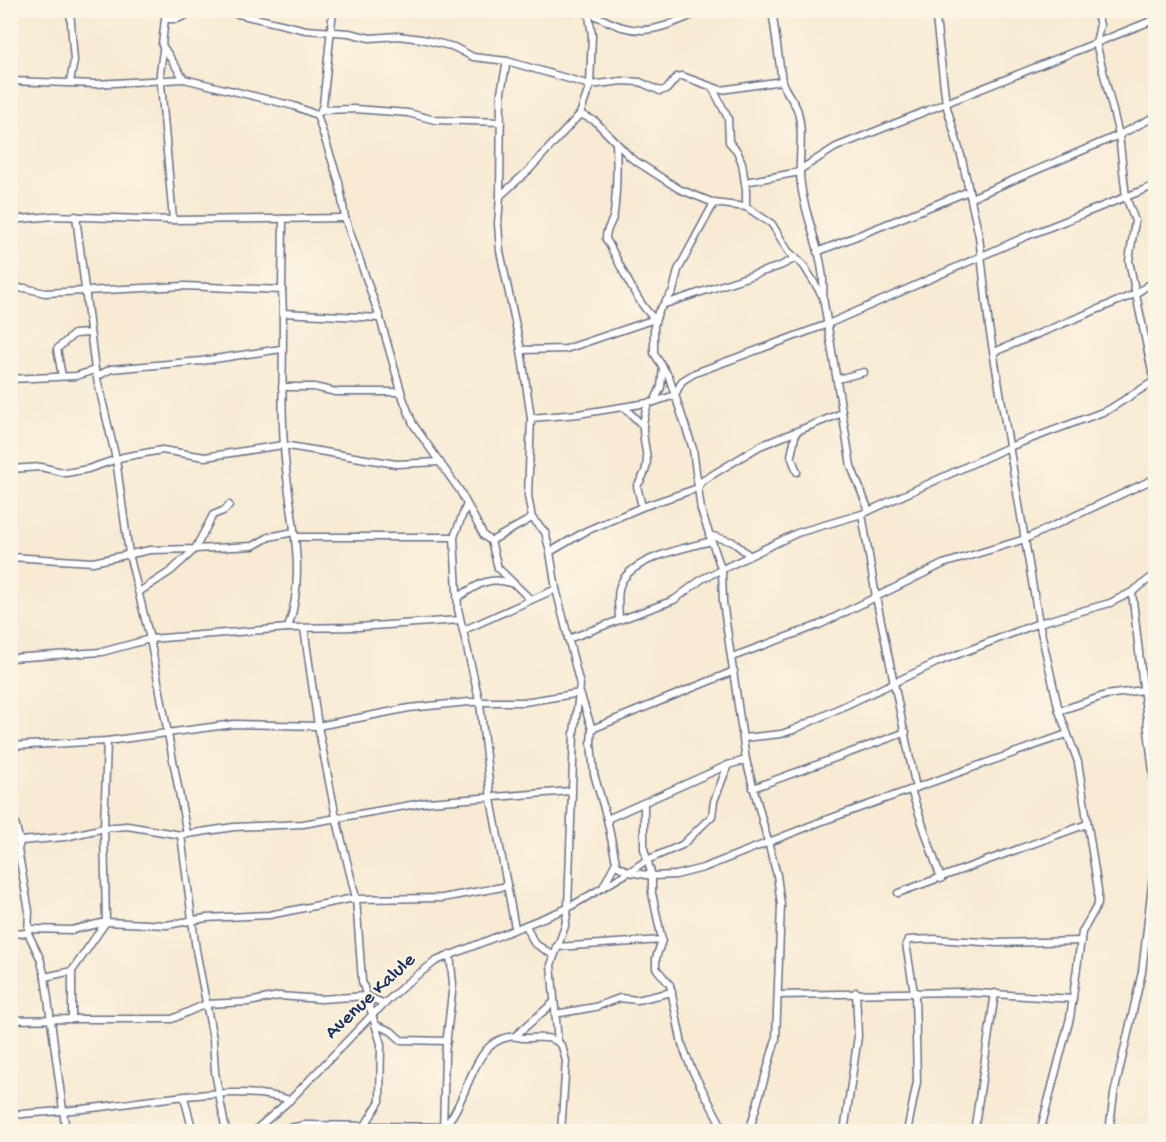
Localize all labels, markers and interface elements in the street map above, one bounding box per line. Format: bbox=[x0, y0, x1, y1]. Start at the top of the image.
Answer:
street label: Avenue Kalule bbox=[321, 949, 422, 1045]

